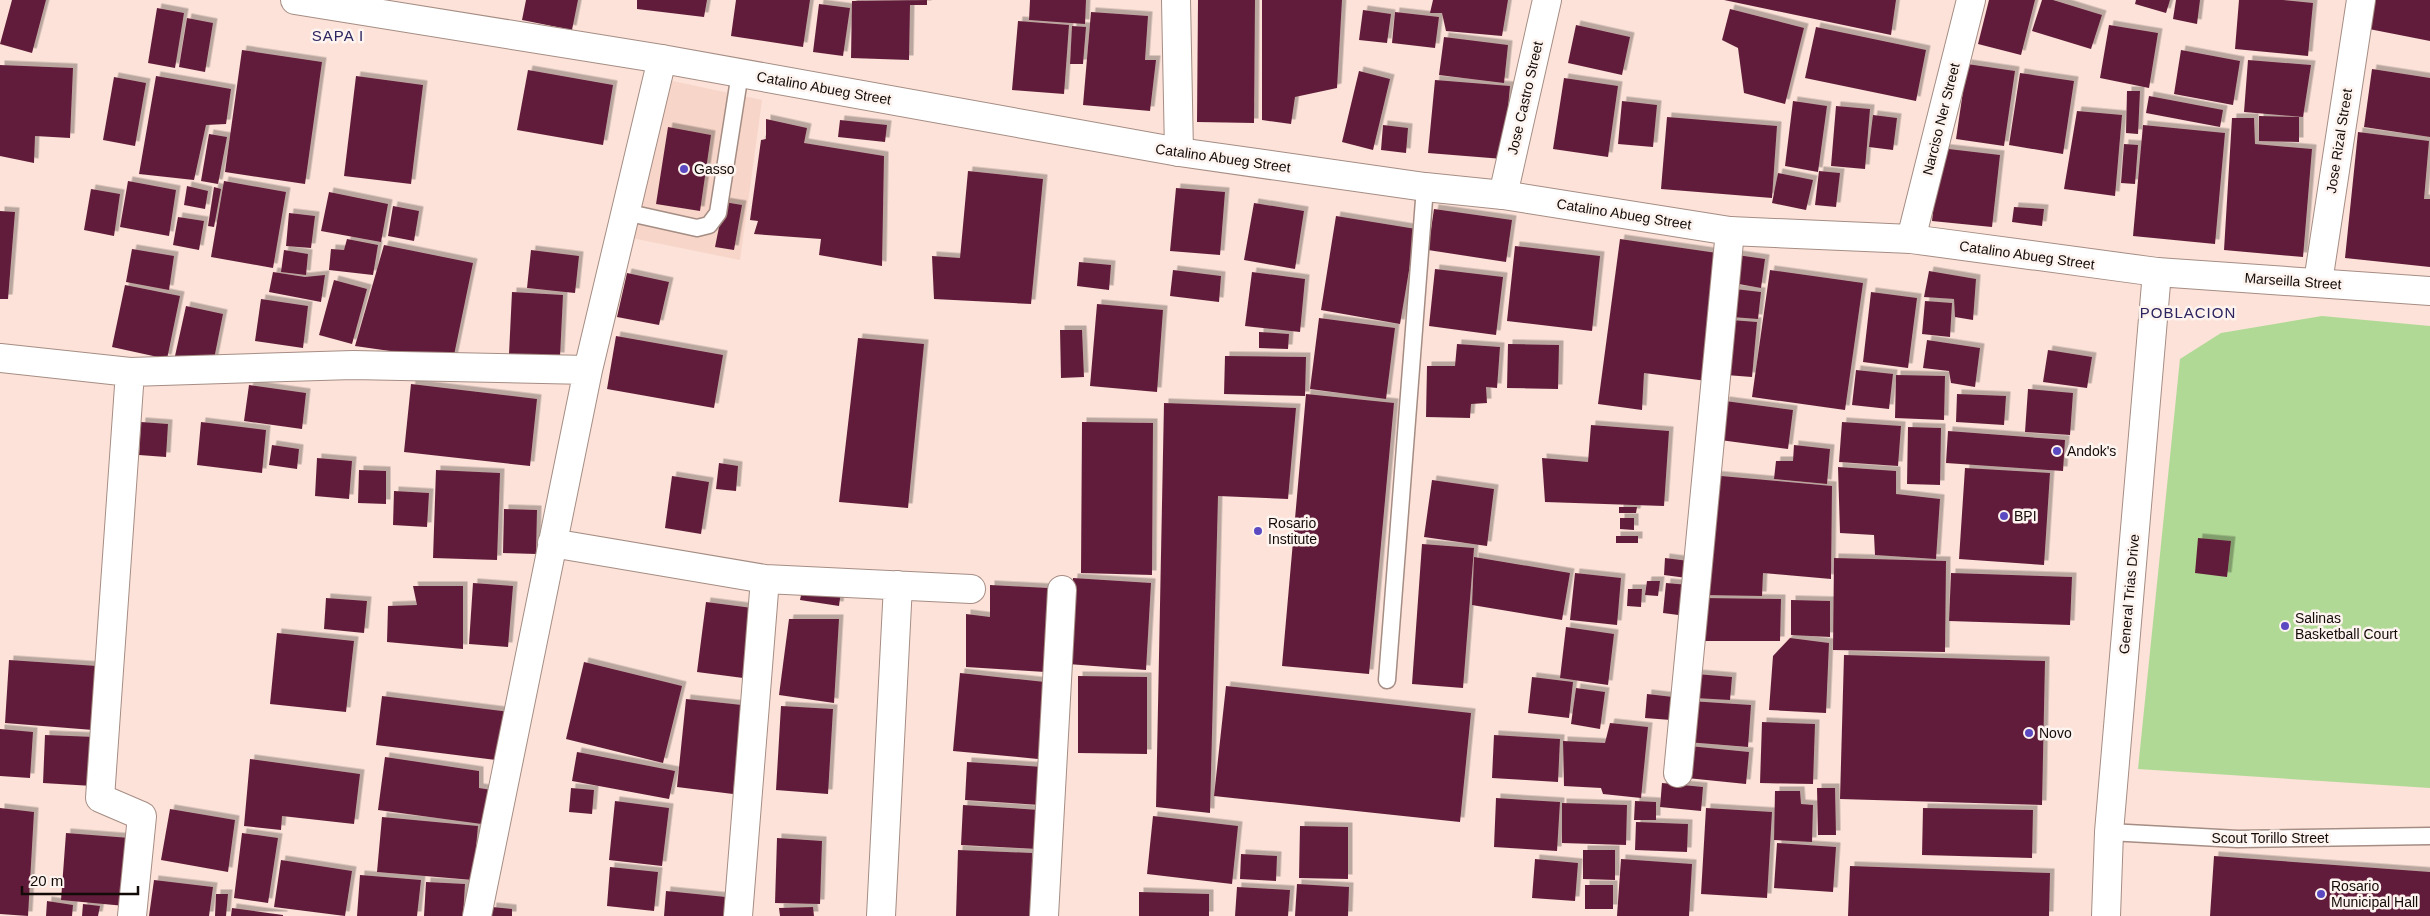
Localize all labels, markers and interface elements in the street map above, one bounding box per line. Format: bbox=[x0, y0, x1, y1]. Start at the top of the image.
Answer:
district label: SAPA I bbox=[312, 27, 364, 44]
street label: Jose Castro Street bbox=[1504, 40, 1546, 156]
street label: Narciso Ner Street bbox=[1919, 61, 1963, 177]
street label: Catalino Abueg Street bbox=[756, 68, 893, 108]
street label: Jose Rizal Street bbox=[2323, 87, 2355, 195]
street label: Catalino Abueg Street bbox=[1154, 141, 1292, 175]
place label: Gasso bbox=[694, 161, 735, 177]
marker: Gasso bbox=[678, 163, 690, 175]
street label: Catalino Abueg Street bbox=[1555, 195, 1693, 233]
street label: Catalino Abueg Street bbox=[1958, 238, 2096, 272]
street label: Marseilla Street bbox=[2244, 270, 2342, 292]
district label: POBLACION bbox=[2140, 304, 2236, 321]
place label: Andok's bbox=[2067, 443, 2116, 459]
marker: Andok's bbox=[2051, 445, 2063, 457]
place label: BPI bbox=[2014, 508, 2037, 524]
marker: BPI bbox=[1998, 510, 2010, 522]
place label: Rosario Institute bbox=[1268, 515, 1317, 547]
marker: Rosario Institute bbox=[1252, 525, 1264, 537]
street label: General Trias Drive bbox=[2116, 533, 2142, 655]
place label: Salinas Basketball Court bbox=[2295, 610, 2398, 642]
marker: Salinas Basketball Court bbox=[2279, 620, 2291, 632]
place label: Novo bbox=[2039, 725, 2072, 741]
marker: Novo bbox=[2023, 727, 2035, 739]
street label: Scout Torillo Street bbox=[2211, 830, 2329, 846]
scale bar bbox=[22, 864, 139, 896]
text: 20 m bbox=[30, 872, 63, 889]
place label: Rosario Municipal Hall bbox=[2331, 878, 2418, 910]
marker: Rosario Municipal Hall bbox=[2315, 888, 2327, 900]

